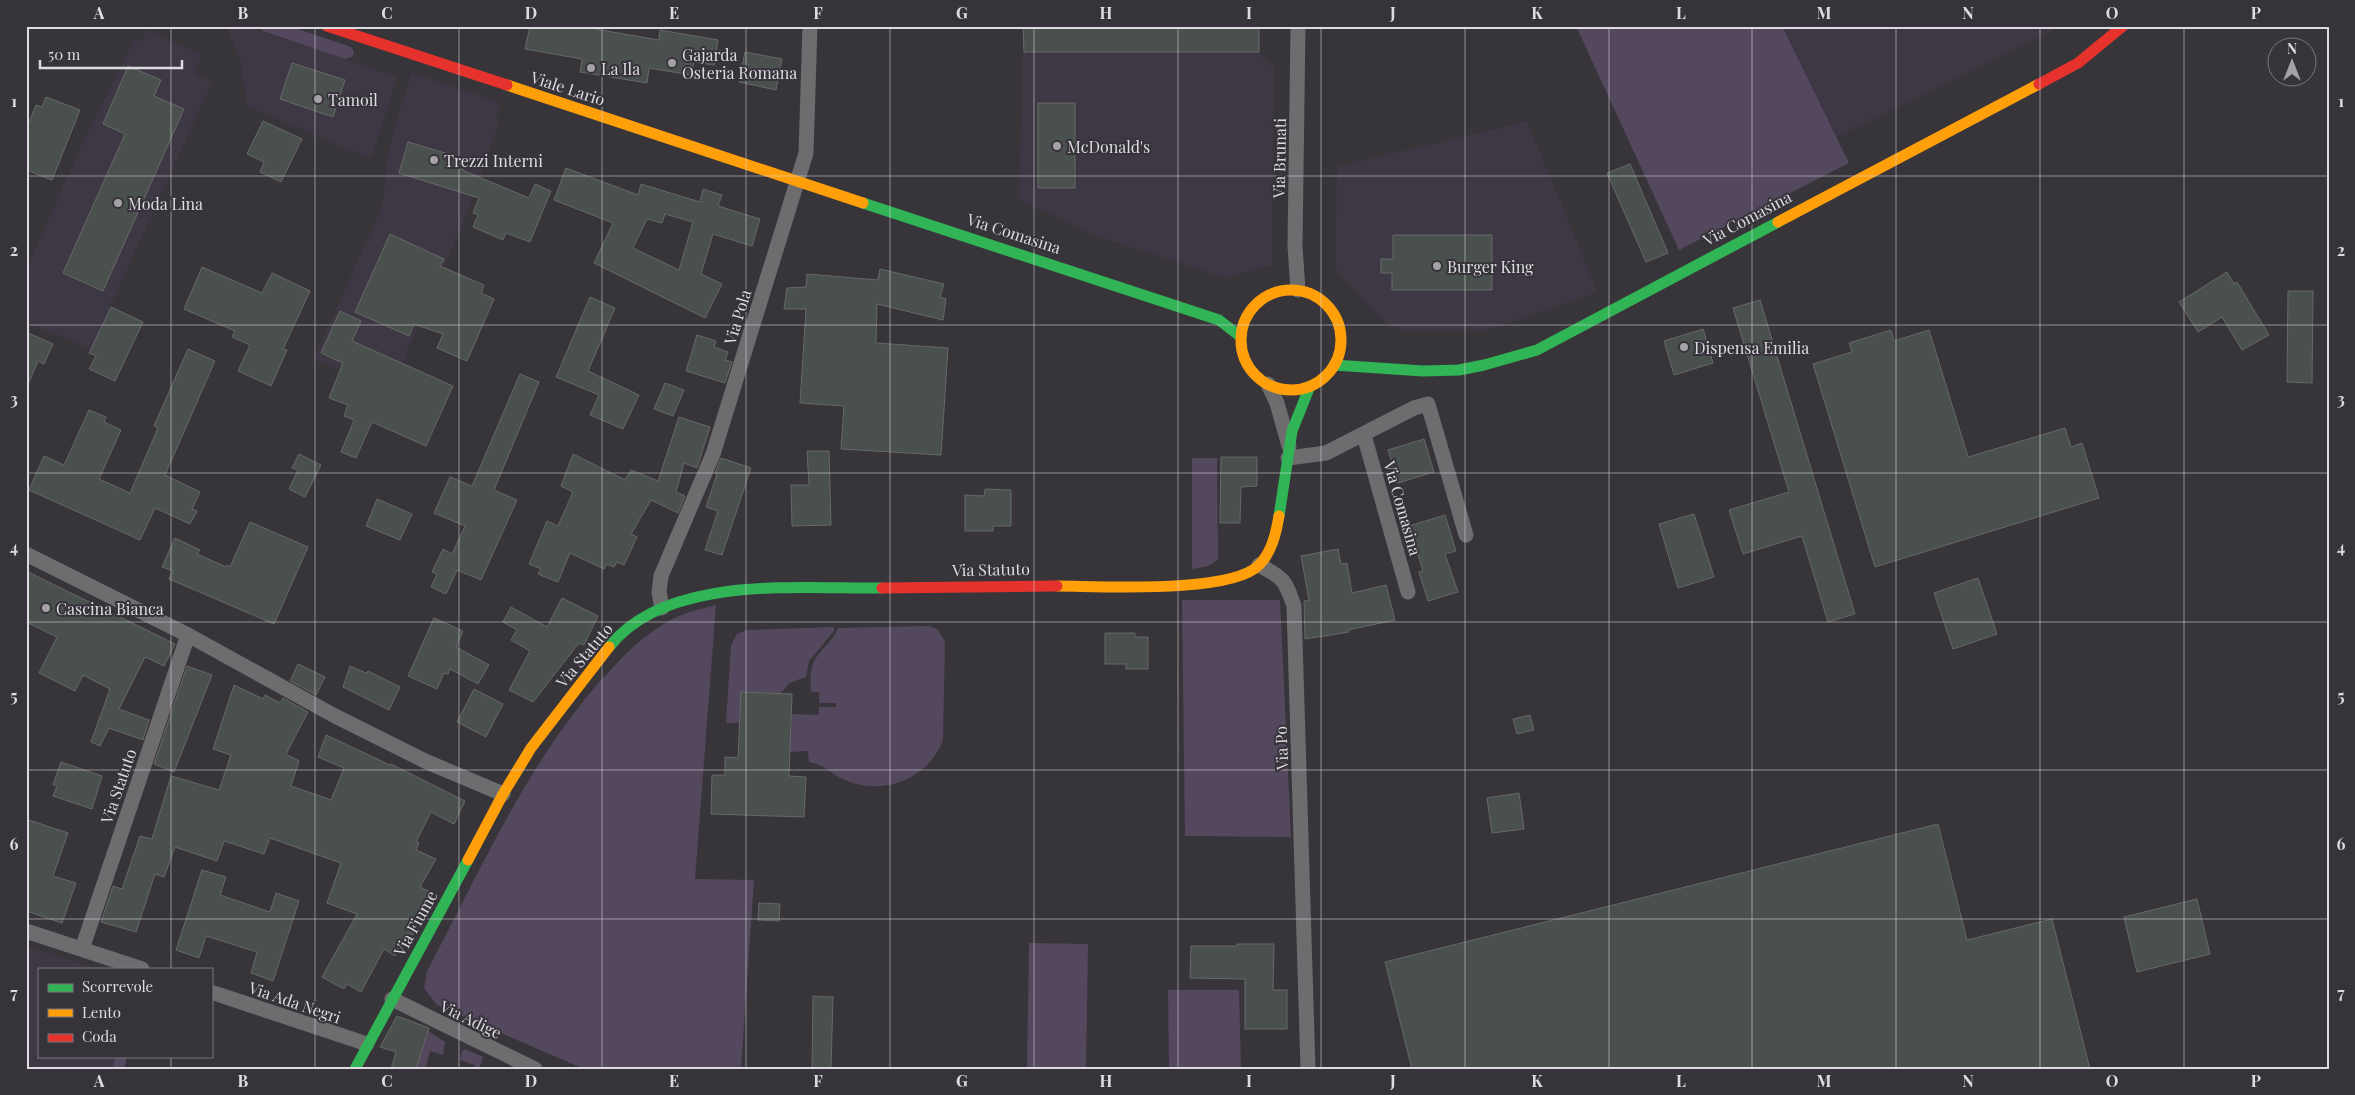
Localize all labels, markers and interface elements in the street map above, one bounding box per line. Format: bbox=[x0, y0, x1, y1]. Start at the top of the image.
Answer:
text: A bbox=[93, 2, 105, 23]
text: B bbox=[238, 2, 249, 23]
text: C bbox=[381, 2, 393, 23]
text: D bbox=[525, 2, 537, 23]
text: E bbox=[669, 2, 679, 23]
text: F bbox=[813, 2, 823, 23]
text: G bbox=[956, 2, 968, 23]
text: H bbox=[1100, 2, 1113, 23]
text: I bbox=[1246, 2, 1252, 23]
text: J bbox=[1389, 2, 1396, 23]
text: K bbox=[1531, 2, 1543, 23]
text: L bbox=[1676, 2, 1686, 23]
text: M bbox=[1817, 2, 1832, 23]
text: N bbox=[1962, 2, 1974, 23]
text: O bbox=[2106, 2, 2118, 23]
text: P bbox=[2251, 2, 2261, 23]
scale bar bbox=[40, 38, 182, 70]
north arrow bbox=[2268, 38, 2318, 88]
text: N bbox=[2287, 39, 2297, 58]
text: 50 m bbox=[48, 44, 81, 64]
place label: Gajarda Osteria Romana bbox=[682, 44, 797, 83]
marker: Gajarda Osteria Romana bbox=[666, 57, 678, 69]
place label: La Ila bbox=[601, 58, 640, 79]
marker: La Ila bbox=[585, 62, 597, 74]
street label: Viale Lario bbox=[527, 66, 608, 110]
place label: Tamoil bbox=[328, 89, 378, 110]
text: 1 bbox=[11, 90, 17, 111]
text: 1 bbox=[2338, 90, 2344, 111]
marker: Tamoil bbox=[312, 93, 324, 105]
street label: Via Brunati bbox=[1268, 117, 1290, 199]
place label: McDonald's bbox=[1067, 136, 1150, 157]
marker: McDonald's bbox=[1051, 140, 1063, 152]
place label: Trezzi Interni bbox=[444, 150, 543, 171]
marker: Trezzi Interni bbox=[428, 154, 440, 166]
street label: Via Comasina bbox=[1698, 186, 1795, 251]
place label: Moda Lina bbox=[128, 193, 203, 214]
marker: Moda Lina bbox=[112, 197, 124, 209]
street label: Via Comasina bbox=[963, 208, 1064, 258]
text: 2 bbox=[10, 239, 18, 260]
text: 2 bbox=[2337, 239, 2345, 260]
place label: Burger King bbox=[1447, 256, 1534, 277]
marker: Burger King bbox=[1431, 260, 1443, 272]
street label: Via Pola bbox=[718, 287, 755, 348]
place label: Dispensa Emilia bbox=[1694, 337, 1809, 358]
marker: Dispensa Emilia bbox=[1678, 341, 1690, 353]
text: 3 bbox=[10, 388, 18, 409]
text: 3 bbox=[2337, 388, 2345, 409]
street label: Via Comasina bbox=[1379, 457, 1427, 558]
text: 4 bbox=[10, 536, 18, 557]
text: 4 bbox=[2337, 536, 2345, 557]
street label: Via Statuto bbox=[951, 558, 1030, 580]
place label: Cascina Bianca bbox=[56, 598, 164, 619]
marker: Cascina Bianca bbox=[40, 602, 52, 614]
street label: Via Statuto bbox=[550, 618, 617, 692]
text: 5 bbox=[10, 685, 18, 706]
text: 5 bbox=[2337, 685, 2345, 706]
street label: Via Po bbox=[1270, 725, 1292, 771]
street label: Via Statuto bbox=[95, 746, 141, 827]
text: 6 bbox=[10, 833, 19, 854]
text: 6 bbox=[2337, 833, 2346, 854]
street label: Via Fiume bbox=[388, 887, 442, 960]
legend bbox=[38, 968, 212, 1058]
text: Scorrevole bbox=[82, 976, 153, 996]
street label: Via Ada Negri bbox=[245, 976, 344, 1028]
text: 7 bbox=[10, 982, 18, 1003]
text: 7 bbox=[2337, 982, 2345, 1003]
street label: Via Adige bbox=[436, 995, 505, 1043]
text: Lento bbox=[82, 1002, 121, 1022]
text: Coda bbox=[82, 1026, 117, 1046]
text: A bbox=[93, 1070, 105, 1091]
text: B bbox=[238, 1070, 249, 1091]
text: C bbox=[381, 1070, 393, 1091]
text: D bbox=[525, 1070, 537, 1091]
text: E bbox=[669, 1070, 679, 1091]
text: F bbox=[813, 1070, 823, 1091]
text: G bbox=[956, 1070, 968, 1091]
text: H bbox=[1100, 1070, 1113, 1091]
text: I bbox=[1246, 1070, 1252, 1091]
text: J bbox=[1389, 1070, 1396, 1091]
text: K bbox=[1531, 1070, 1543, 1091]
text: L bbox=[1676, 1070, 1686, 1091]
text: M bbox=[1817, 1070, 1832, 1091]
text: N bbox=[1962, 1070, 1974, 1091]
text: O bbox=[2106, 1070, 2118, 1091]
text: P bbox=[2251, 1070, 2261, 1091]

